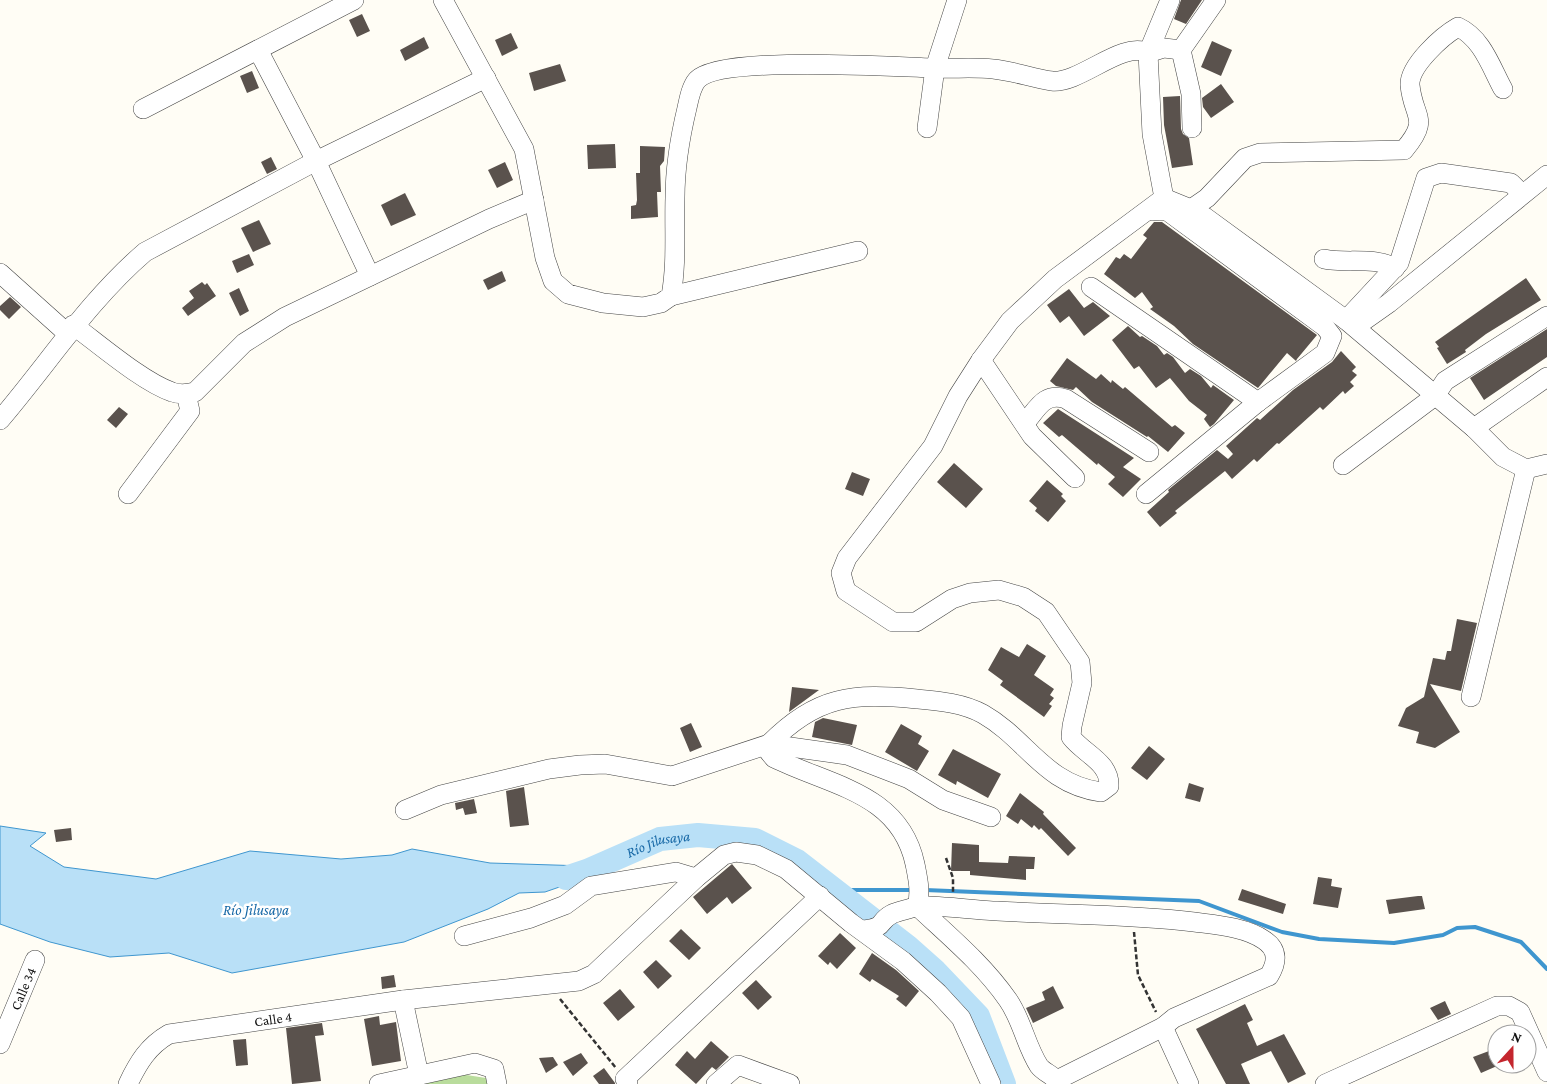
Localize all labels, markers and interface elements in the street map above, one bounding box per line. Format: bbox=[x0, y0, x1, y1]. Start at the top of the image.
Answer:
water label: Río Jilusaya bbox=[624, 828, 691, 861]
water label: Río Jilusaya bbox=[223, 902, 289, 919]
street label: Calle 34 bbox=[7, 965, 39, 1012]
street label: Calle 4 bbox=[253, 1008, 293, 1030]
north arrow bbox=[1487, 1024, 1537, 1074]
text: N bbox=[1509, 1028, 1524, 1046]

